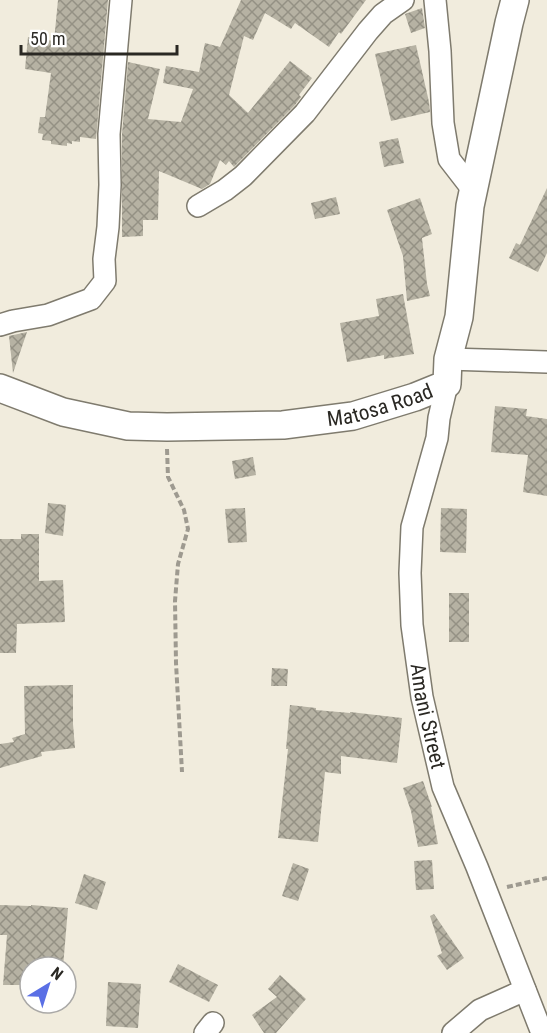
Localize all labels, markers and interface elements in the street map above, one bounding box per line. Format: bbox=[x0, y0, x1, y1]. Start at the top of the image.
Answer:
scale bar bbox=[21, 18, 177, 56]
text: 50 m bbox=[30, 28, 65, 49]
street label: Matosa Road bbox=[326, 379, 436, 431]
street label: Amani Street bbox=[405, 662, 450, 771]
north arrow bbox=[18, 955, 78, 1015]
text: N bbox=[47, 963, 67, 984]

